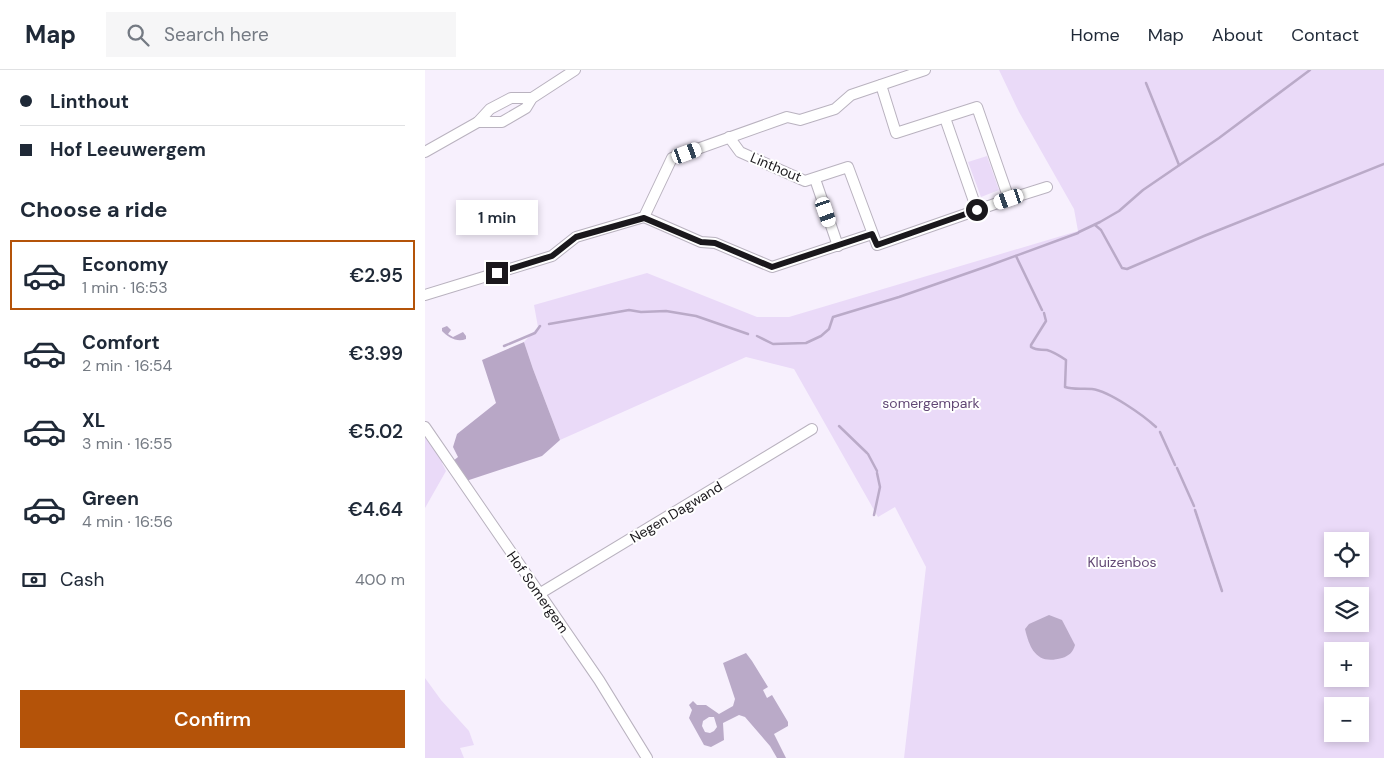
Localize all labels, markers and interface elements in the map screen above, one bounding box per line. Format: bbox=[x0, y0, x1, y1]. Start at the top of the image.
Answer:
search box bbox=[106, 12, 456, 57]
text: Map bbox=[25, 19, 76, 50]
icon: search bbox=[124, 21, 152, 49]
text: Search here bbox=[164, 22, 269, 47]
text: Home bbox=[1070, 23, 1120, 47]
text: Map bbox=[1148, 23, 1184, 47]
text: About bbox=[1212, 23, 1263, 47]
text: Contact bbox=[1291, 23, 1359, 47]
text: Linthout bbox=[50, 89, 129, 114]
text: Hof Leeuwergem bbox=[50, 137, 206, 162]
car bbox=[670, 141, 703, 165]
street label: Linthout bbox=[748, 148, 804, 186]
car bbox=[992, 187, 1025, 211]
text: Choose a ride bbox=[20, 195, 168, 224]
car bbox=[814, 195, 837, 229]
route start bbox=[966, 199, 988, 221]
callout: 1 min bbox=[456, 200, 538, 236]
text: 1 min bbox=[478, 207, 516, 228]
text: Economy bbox=[82, 252, 169, 277]
icon: car bbox=[22, 253, 67, 298]
route end bbox=[486, 262, 508, 284]
text: €2.95 bbox=[349, 263, 403, 288]
text: 1 min · 16:53 bbox=[82, 277, 168, 298]
text: Comfort bbox=[82, 330, 160, 355]
icon: car bbox=[22, 331, 67, 376]
text: €3.99 bbox=[349, 341, 403, 366]
text: 2 min · 16:54 bbox=[82, 355, 172, 376]
park label: somergempark bbox=[882, 394, 980, 412]
text: XL bbox=[82, 408, 105, 433]
icon: car bbox=[22, 409, 67, 454]
text: €5.02 bbox=[349, 419, 403, 444]
text: 3 min · 16:55 bbox=[82, 433, 172, 454]
street label: Negen Dagwand bbox=[626, 477, 726, 547]
text: Green bbox=[82, 486, 139, 511]
icon: car bbox=[22, 487, 67, 532]
text: €4.64 bbox=[348, 497, 403, 522]
text: 4 min · 16:56 bbox=[82, 511, 173, 532]
map controls bbox=[1324, 532, 1369, 742]
button: locate bbox=[1324, 532, 1369, 577]
street label: Hof Somergem bbox=[503, 547, 573, 637]
park label: Kluizenbos bbox=[1087, 553, 1157, 571]
icon: cash bbox=[20, 566, 48, 594]
text: Cash bbox=[60, 567, 104, 592]
text: 400 m bbox=[355, 569, 405, 590]
button: layers bbox=[1324, 587, 1369, 632]
button: + bbox=[1324, 642, 1369, 687]
button: Confirm bbox=[20, 690, 405, 748]
button: − bbox=[1324, 697, 1369, 742]

